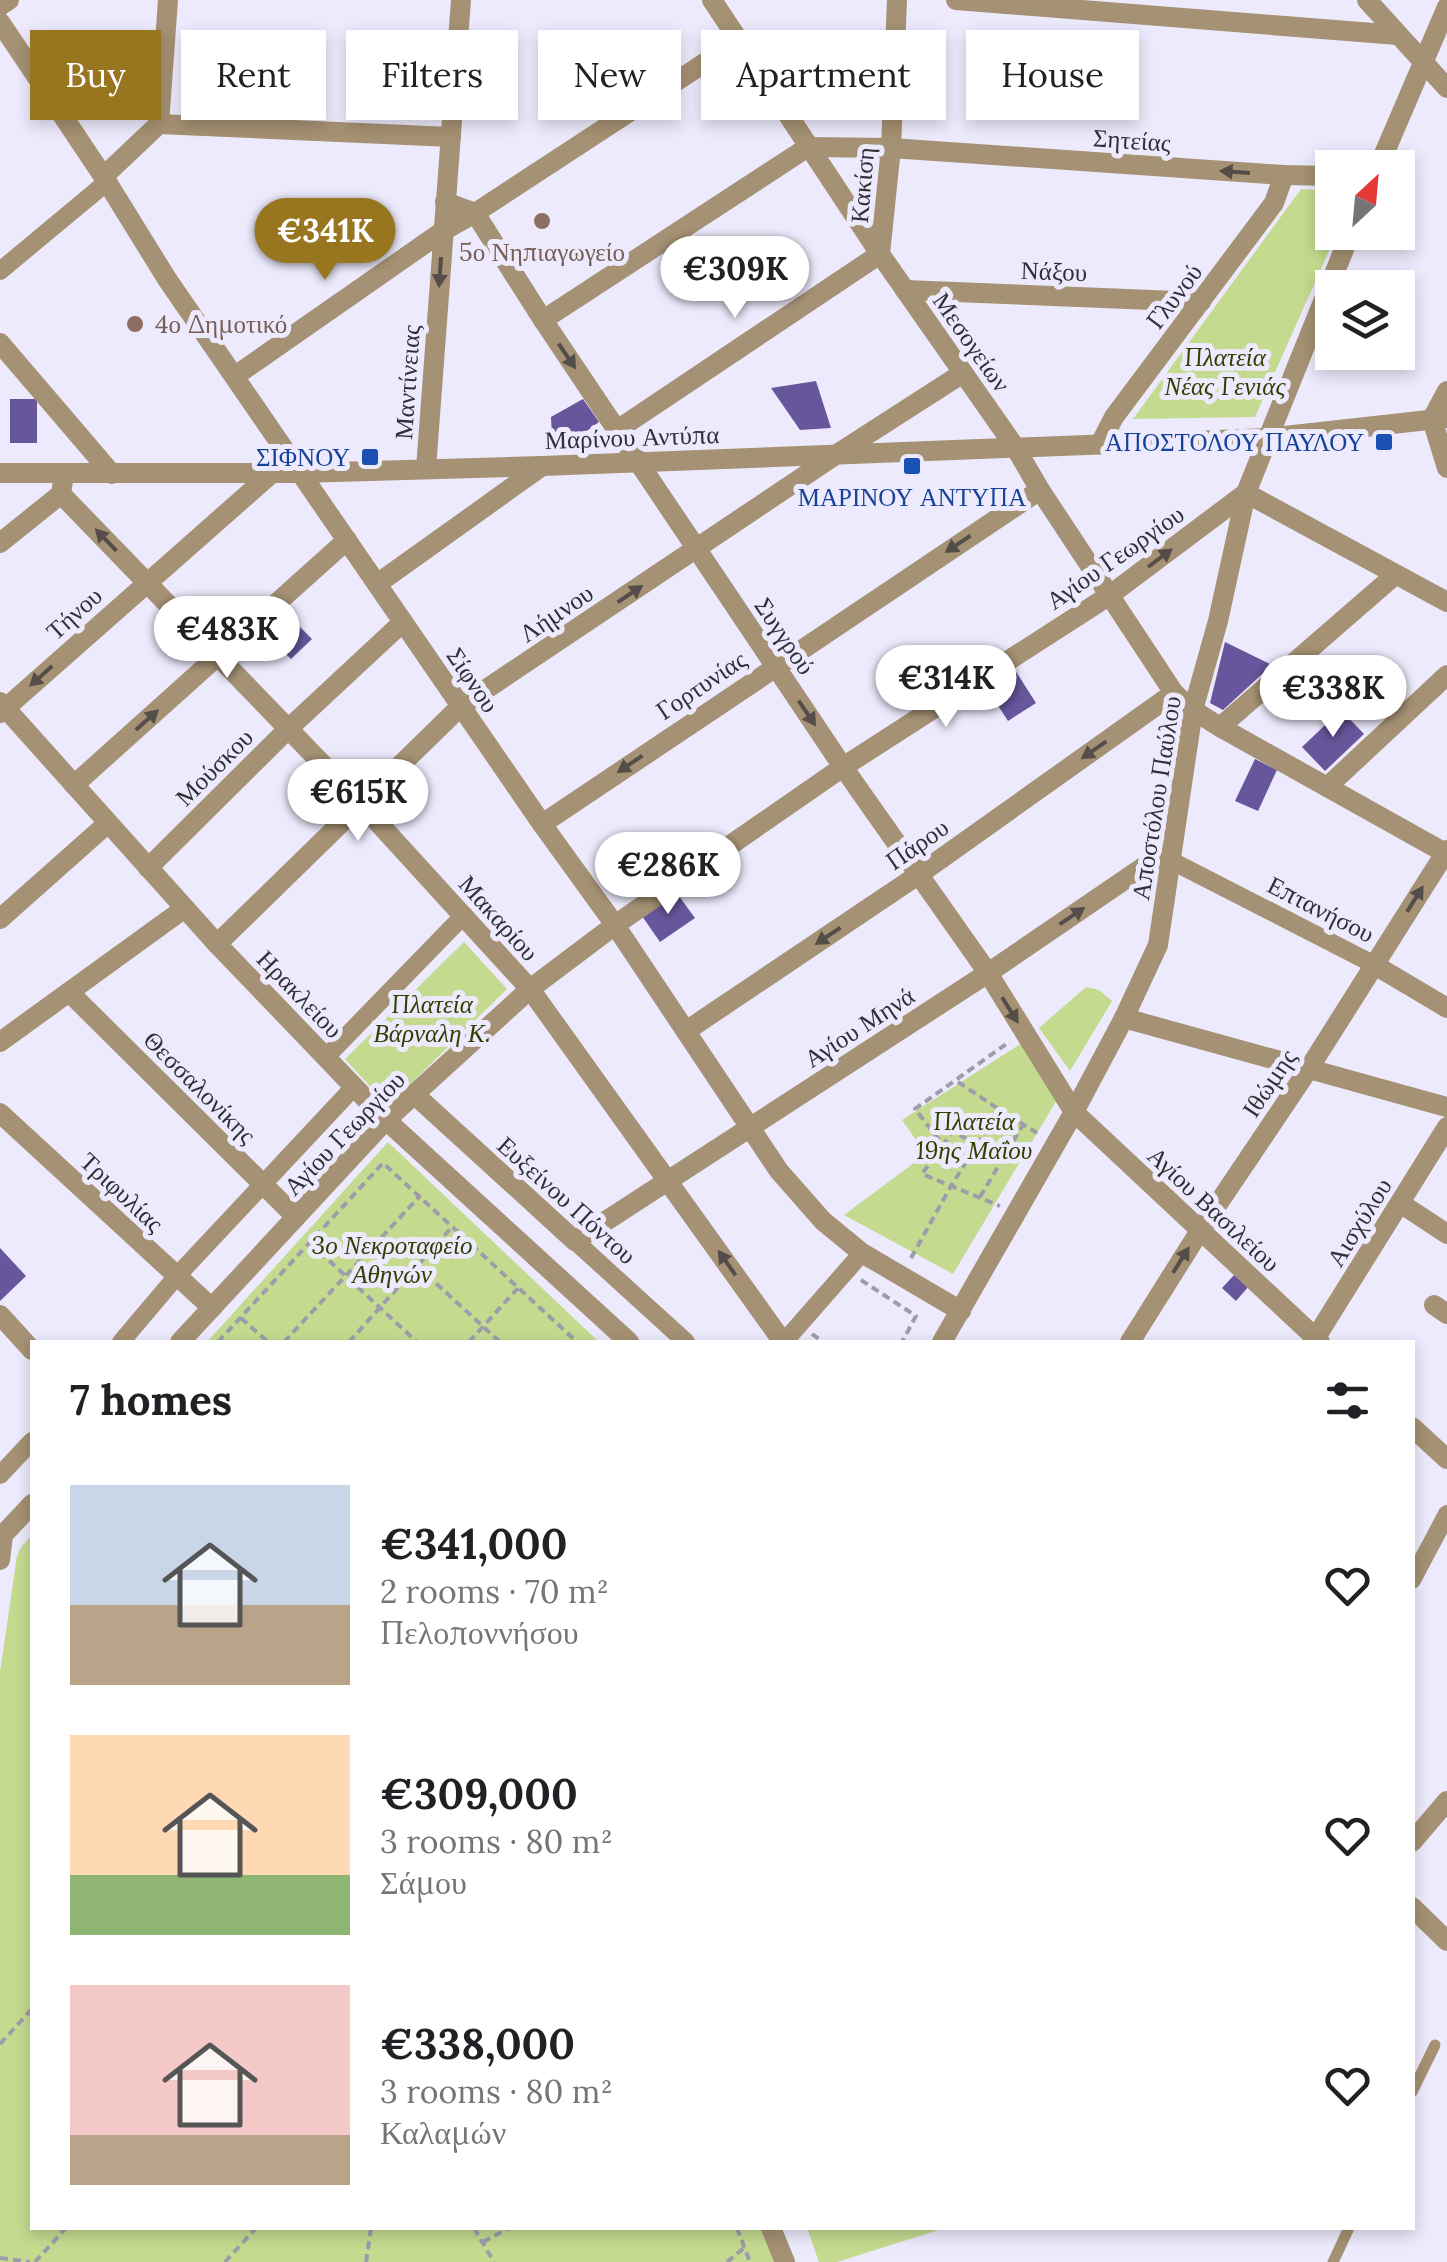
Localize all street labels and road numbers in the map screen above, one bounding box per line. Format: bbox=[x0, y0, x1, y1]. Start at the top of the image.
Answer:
street label: Σητείας bbox=[1092, 121, 1172, 159]
street label: Κακίση bbox=[843, 146, 881, 224]
street label: Νάξου bbox=[1020, 254, 1088, 288]
street label: Γλυνού bbox=[1139, 257, 1209, 335]
street label: Μεσογείων bbox=[926, 286, 1018, 398]
street label: Μαντίνειας bbox=[387, 323, 427, 440]
street label: Μαρίνου Αντύπα bbox=[544, 418, 720, 456]
street label: Αγίου Γεωργίου bbox=[1040, 498, 1190, 616]
street label: Λήμνου bbox=[513, 577, 599, 649]
street label: Τήνου bbox=[39, 580, 109, 646]
street label: Συγγρού bbox=[748, 591, 822, 681]
street label: Σίφνου bbox=[440, 641, 506, 719]
street label: Γορτυνίας bbox=[650, 643, 752, 727]
street label: Αποστόλου Παύλου bbox=[1124, 694, 1188, 902]
street label: Μούσκου bbox=[168, 721, 260, 813]
street label: Πάρου bbox=[879, 811, 955, 877]
street label: Μακαρίου bbox=[452, 868, 546, 968]
street label: Επτανήσου bbox=[1262, 868, 1380, 950]
street label: Ηρακλείου bbox=[250, 943, 350, 1045]
street label: Αγίου Μηνά bbox=[798, 979, 920, 1075]
street label: Θεσσαλονίκης bbox=[137, 1024, 263, 1150]
street label: Ιθώμης bbox=[1235, 1043, 1303, 1123]
street label: Αγίου Γεωργίου bbox=[276, 1064, 412, 1202]
street label: Ευξείνου Πόντου bbox=[491, 1129, 643, 1271]
street label: Αγίου Βασιλείου bbox=[1141, 1139, 1287, 1279]
street label: Τριφυλίας bbox=[73, 1145, 171, 1239]
street label: Αισχύλου bbox=[1319, 1172, 1399, 1272]

